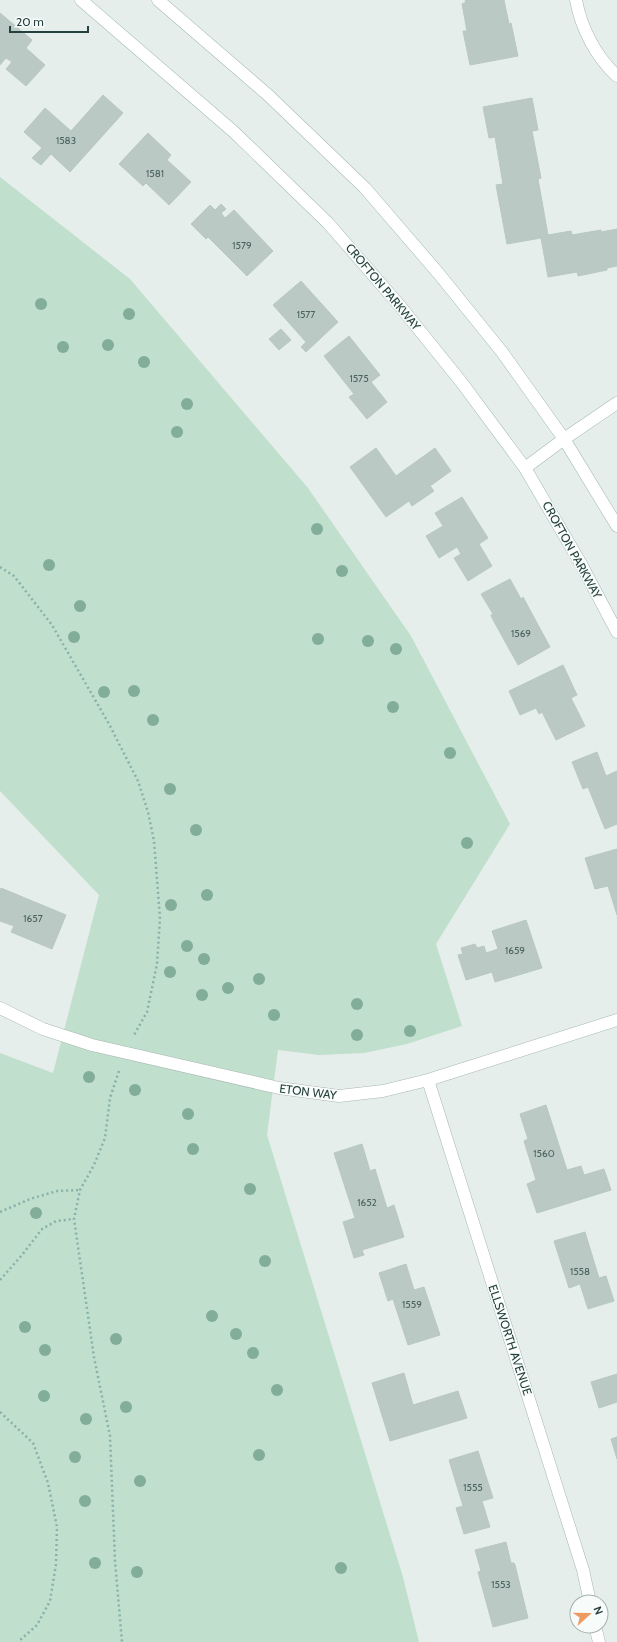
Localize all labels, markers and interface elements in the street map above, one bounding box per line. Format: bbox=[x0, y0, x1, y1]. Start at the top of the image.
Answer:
scale bar bbox=[10, 8, 88, 34]
text: 20 m bbox=[16, 14, 44, 29]
house number: 1583 bbox=[56, 134, 76, 147]
house number: 1581 bbox=[146, 167, 164, 180]
house number: 1579 bbox=[232, 239, 252, 252]
street label: CROFTON PARKWAY bbox=[343, 240, 424, 333]
house number: 1577 bbox=[297, 308, 315, 321]
house number: 1575 bbox=[349, 372, 369, 385]
street label: CROFTON PARKWAY bbox=[539, 499, 605, 601]
house number: 1569 bbox=[511, 627, 531, 640]
house number: 1657 bbox=[23, 912, 43, 925]
house number: 1659 bbox=[505, 944, 525, 957]
street label: ETON WAY bbox=[279, 1081, 338, 1102]
house number: 1560 bbox=[533, 1147, 555, 1160]
house number: 1652 bbox=[357, 1196, 377, 1209]
house number: 1558 bbox=[570, 1265, 590, 1278]
street label: ELLSWORTH AVENUE bbox=[486, 1283, 536, 1397]
house number: 1559 bbox=[402, 1298, 422, 1311]
house number: 1555 bbox=[463, 1481, 483, 1494]
house number: 1553 bbox=[491, 1578, 511, 1591]
north arrow bbox=[569, 1594, 609, 1634]
text: N bbox=[590, 1604, 606, 1617]

